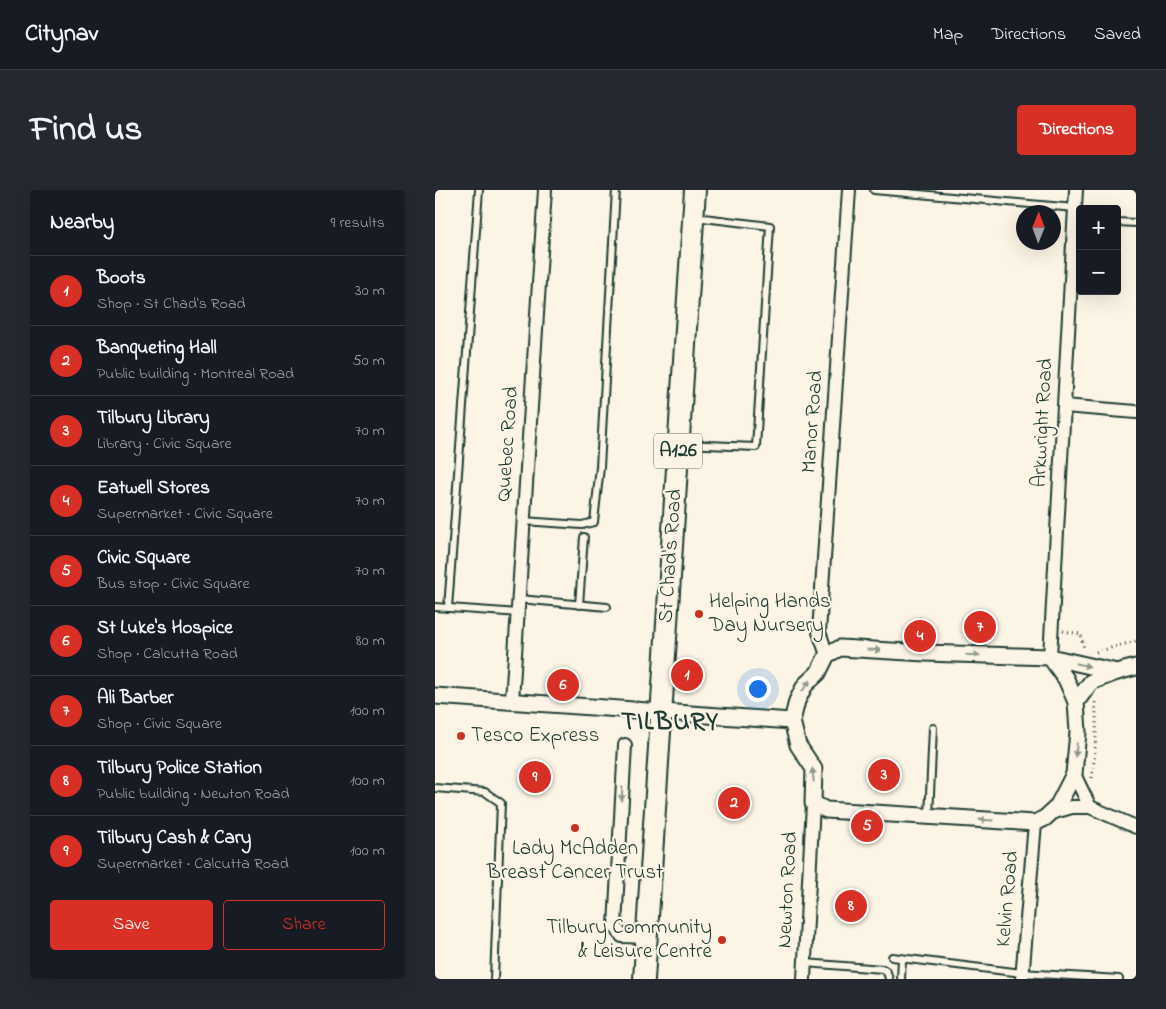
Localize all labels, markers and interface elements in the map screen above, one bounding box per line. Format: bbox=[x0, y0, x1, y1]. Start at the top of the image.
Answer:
text: Citynav bbox=[25, 17, 98, 52]
text: Map bbox=[933, 22, 963, 48]
text: Directions bbox=[991, 22, 1066, 48]
text: Saved bbox=[1094, 22, 1141, 48]
text: Find us bbox=[30, 105, 142, 156]
button: Directions bbox=[1017, 105, 1136, 155]
north arrow bbox=[1016, 205, 1061, 250]
map controls bbox=[1076, 205, 1121, 295]
button: + bbox=[1076, 205, 1121, 250]
text: Nearby bbox=[50, 208, 114, 238]
text: 9 results bbox=[331, 211, 385, 235]
button: − bbox=[1076, 250, 1121, 295]
text: Boots bbox=[97, 265, 146, 292]
text: 1 bbox=[63, 279, 69, 303]
text: 30 m bbox=[355, 279, 385, 303]
text: Shop · St Chad's Road bbox=[97, 292, 246, 316]
text: Banqueting Hall bbox=[97, 335, 217, 362]
text: 2 bbox=[62, 349, 70, 373]
text: 50 m bbox=[353, 349, 385, 373]
street label: Arkwright Road bbox=[1025, 357, 1063, 488]
text: Public building · Montreal Road bbox=[97, 362, 294, 386]
street label: Manor Road bbox=[794, 369, 832, 474]
street label: Quebec Road bbox=[489, 385, 527, 503]
text: Tilbury Library bbox=[97, 405, 210, 432]
text: 3 bbox=[63, 419, 69, 443]
text: 70 m bbox=[355, 419, 385, 443]
text: Library · Civic Square bbox=[97, 432, 232, 456]
road number: A126 bbox=[654, 434, 702, 468]
text: Eatwell Stores bbox=[97, 475, 210, 502]
street label: St Chad's Road bbox=[651, 488, 691, 624]
text: 4 bbox=[63, 489, 69, 513]
text: 70 m bbox=[355, 489, 385, 513]
text: Supermarket · Civic Square bbox=[97, 502, 273, 526]
text: Civic Square bbox=[97, 545, 190, 572]
text: 5 bbox=[61, 559, 71, 583]
text: 70 m bbox=[355, 559, 385, 583]
text: Bus stop · Civic Square bbox=[97, 572, 250, 596]
place label: Helping Hands Day Nursery bbox=[708, 587, 831, 643]
marker: Helping Hands Day Nursery bbox=[693, 608, 705, 620]
pin: 7 bbox=[964, 608, 996, 646]
text: St Luke's Hospice bbox=[97, 615, 233, 642]
pin: 4 bbox=[904, 617, 936, 655]
text: 6 bbox=[62, 629, 70, 653]
text: 80 m bbox=[356, 629, 385, 653]
text: Shop · Calcutta Road bbox=[97, 642, 238, 666]
one-way arrow bbox=[867, 647, 883, 655]
one-way arrow bbox=[965, 651, 981, 659]
pin: 1 bbox=[671, 656, 703, 694]
one-way arrow bbox=[1076, 661, 1091, 669]
pin: 6 bbox=[547, 666, 579, 704]
your location bbox=[745, 676, 771, 702]
one-way arrow bbox=[801, 680, 812, 693]
text: Ali Barber bbox=[97, 685, 173, 712]
text: 7 bbox=[63, 699, 69, 723]
text: 100 m bbox=[350, 699, 385, 723]
district label: TILBURY bbox=[621, 704, 719, 742]
text: Shop · Civic Square bbox=[97, 712, 222, 736]
place label: Tesco Express bbox=[471, 721, 599, 751]
marker: Tesco Express bbox=[455, 730, 467, 742]
one-way arrow bbox=[1072, 742, 1080, 758]
text: Tilbury Police Station bbox=[97, 755, 262, 782]
pin: 3 bbox=[868, 756, 900, 794]
pin: 9 bbox=[519, 758, 551, 796]
one-way arrow bbox=[808, 766, 816, 782]
text: 8 bbox=[63, 769, 69, 793]
text: 100 m bbox=[350, 769, 385, 793]
text: Public building · Newton Road bbox=[97, 782, 289, 806]
pin: 2 bbox=[718, 784, 750, 822]
one-way arrow bbox=[617, 786, 625, 802]
pin: 5 bbox=[851, 807, 883, 845]
one-way arrow bbox=[978, 816, 994, 824]
marker: Lady McAdden Breast Cancer Trust bbox=[569, 822, 581, 834]
text: Tilbury Cash & Cary bbox=[97, 825, 251, 852]
street label: Newton Road bbox=[770, 831, 806, 949]
place label: Lady McAdden Breast Cancer Trust bbox=[486, 834, 663, 888]
text: 9 bbox=[64, 839, 68, 863]
text: 100 m bbox=[350, 839, 385, 863]
street label: Kelvin Road bbox=[989, 850, 1027, 948]
text: Supermarket · Calcutta Road bbox=[97, 852, 289, 876]
pin: 8 bbox=[835, 887, 867, 925]
button: Save bbox=[50, 900, 213, 950]
button: Share bbox=[223, 900, 385, 950]
place label: Tilbury Community & Leisure Centre bbox=[546, 913, 713, 967]
marker: Tilbury Community & Leisure Centre bbox=[716, 934, 728, 946]

